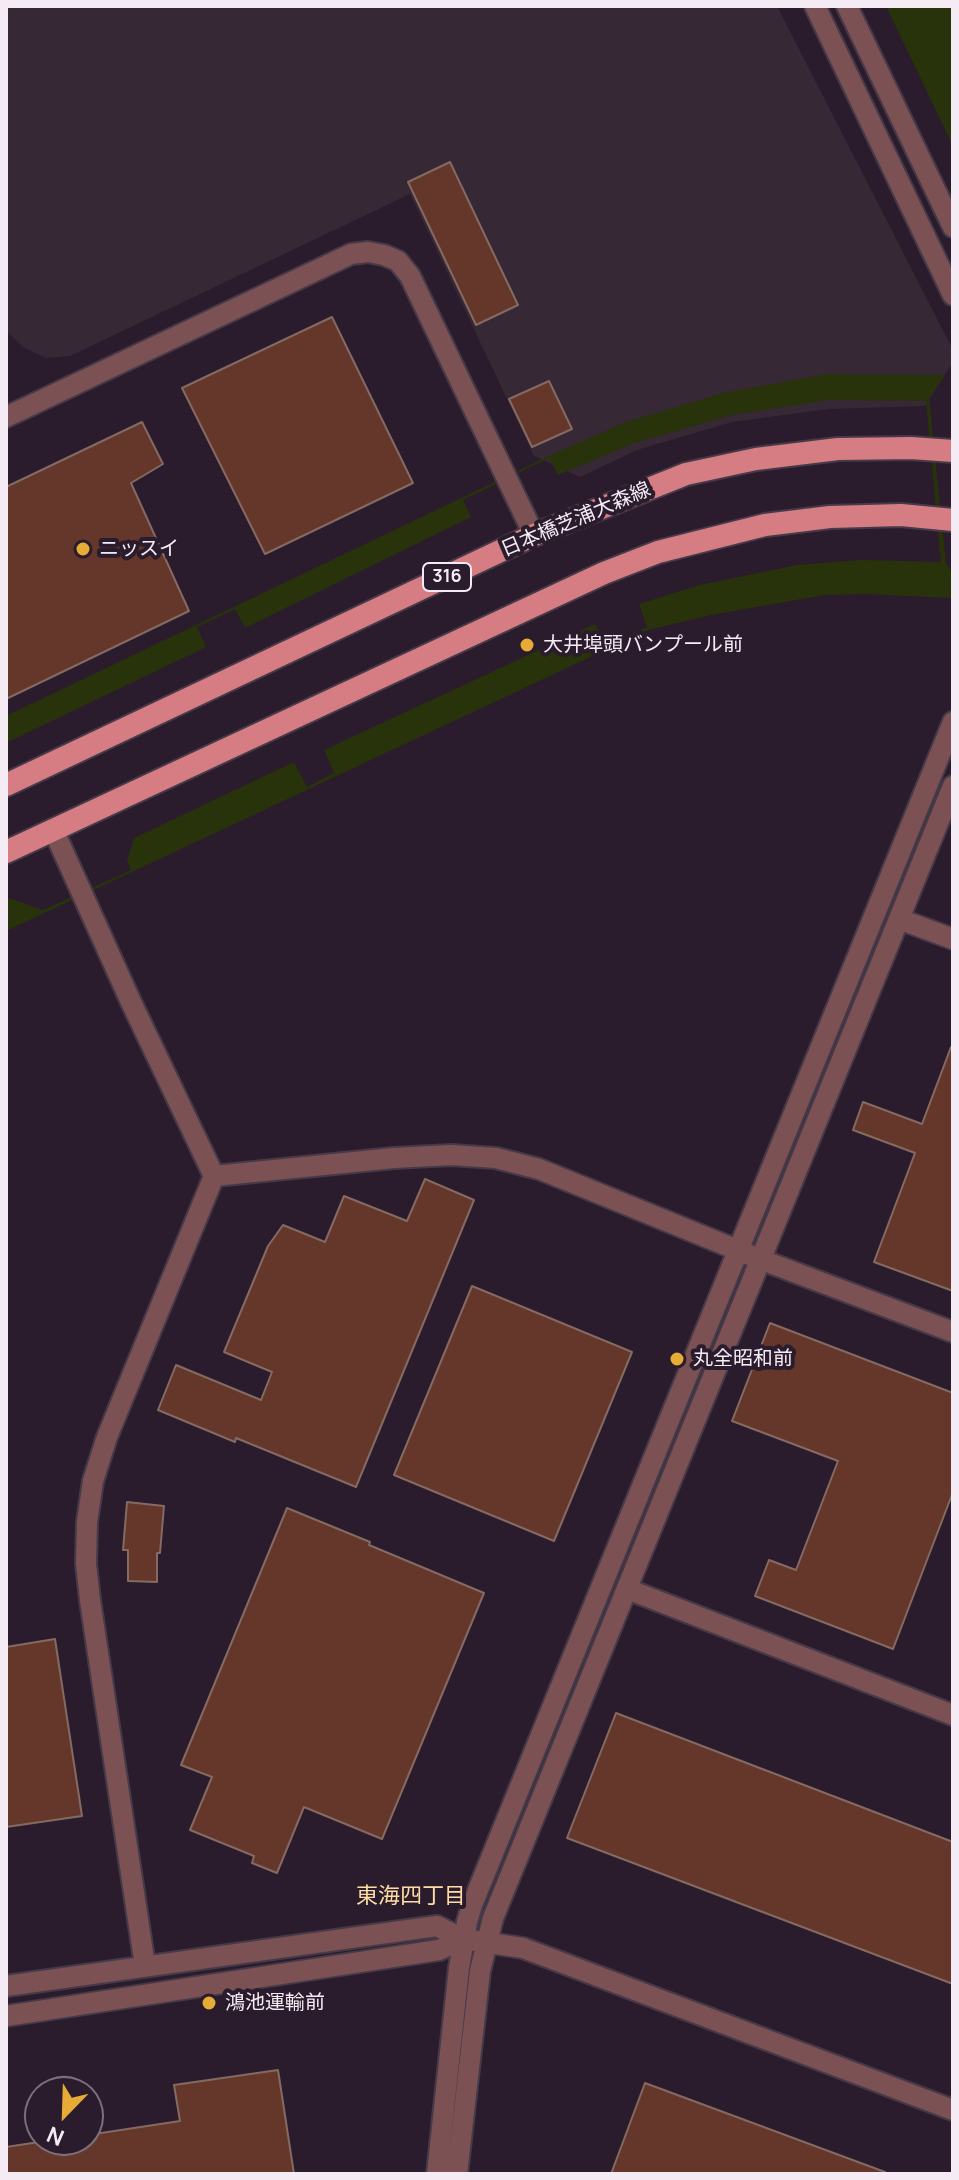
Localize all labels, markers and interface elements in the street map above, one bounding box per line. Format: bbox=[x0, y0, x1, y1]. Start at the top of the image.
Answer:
street label: 日本橋芝浦大森線 bbox=[498, 478, 654, 562]
place label: ニッスイ bbox=[99, 537, 179, 561]
marker: ニッスイ bbox=[74, 540, 92, 558]
road number: 316 bbox=[423, 563, 471, 591]
place label: 大井埠頭バンプール前 bbox=[543, 633, 743, 657]
marker: 大井埠頭バンプール前 bbox=[518, 636, 536, 654]
place label: 丸全昭和前 bbox=[693, 1347, 793, 1371]
marker: 丸全昭和前 bbox=[668, 1350, 686, 1368]
district label: 東海四丁目 bbox=[356, 1884, 466, 1910]
place label: 鴻池運輸前 bbox=[225, 1991, 325, 2015]
marker: 鴻池運輸前 bbox=[200, 1994, 218, 2012]
north arrow bbox=[24, 2076, 104, 2156]
text: N bbox=[42, 2119, 69, 2153]

